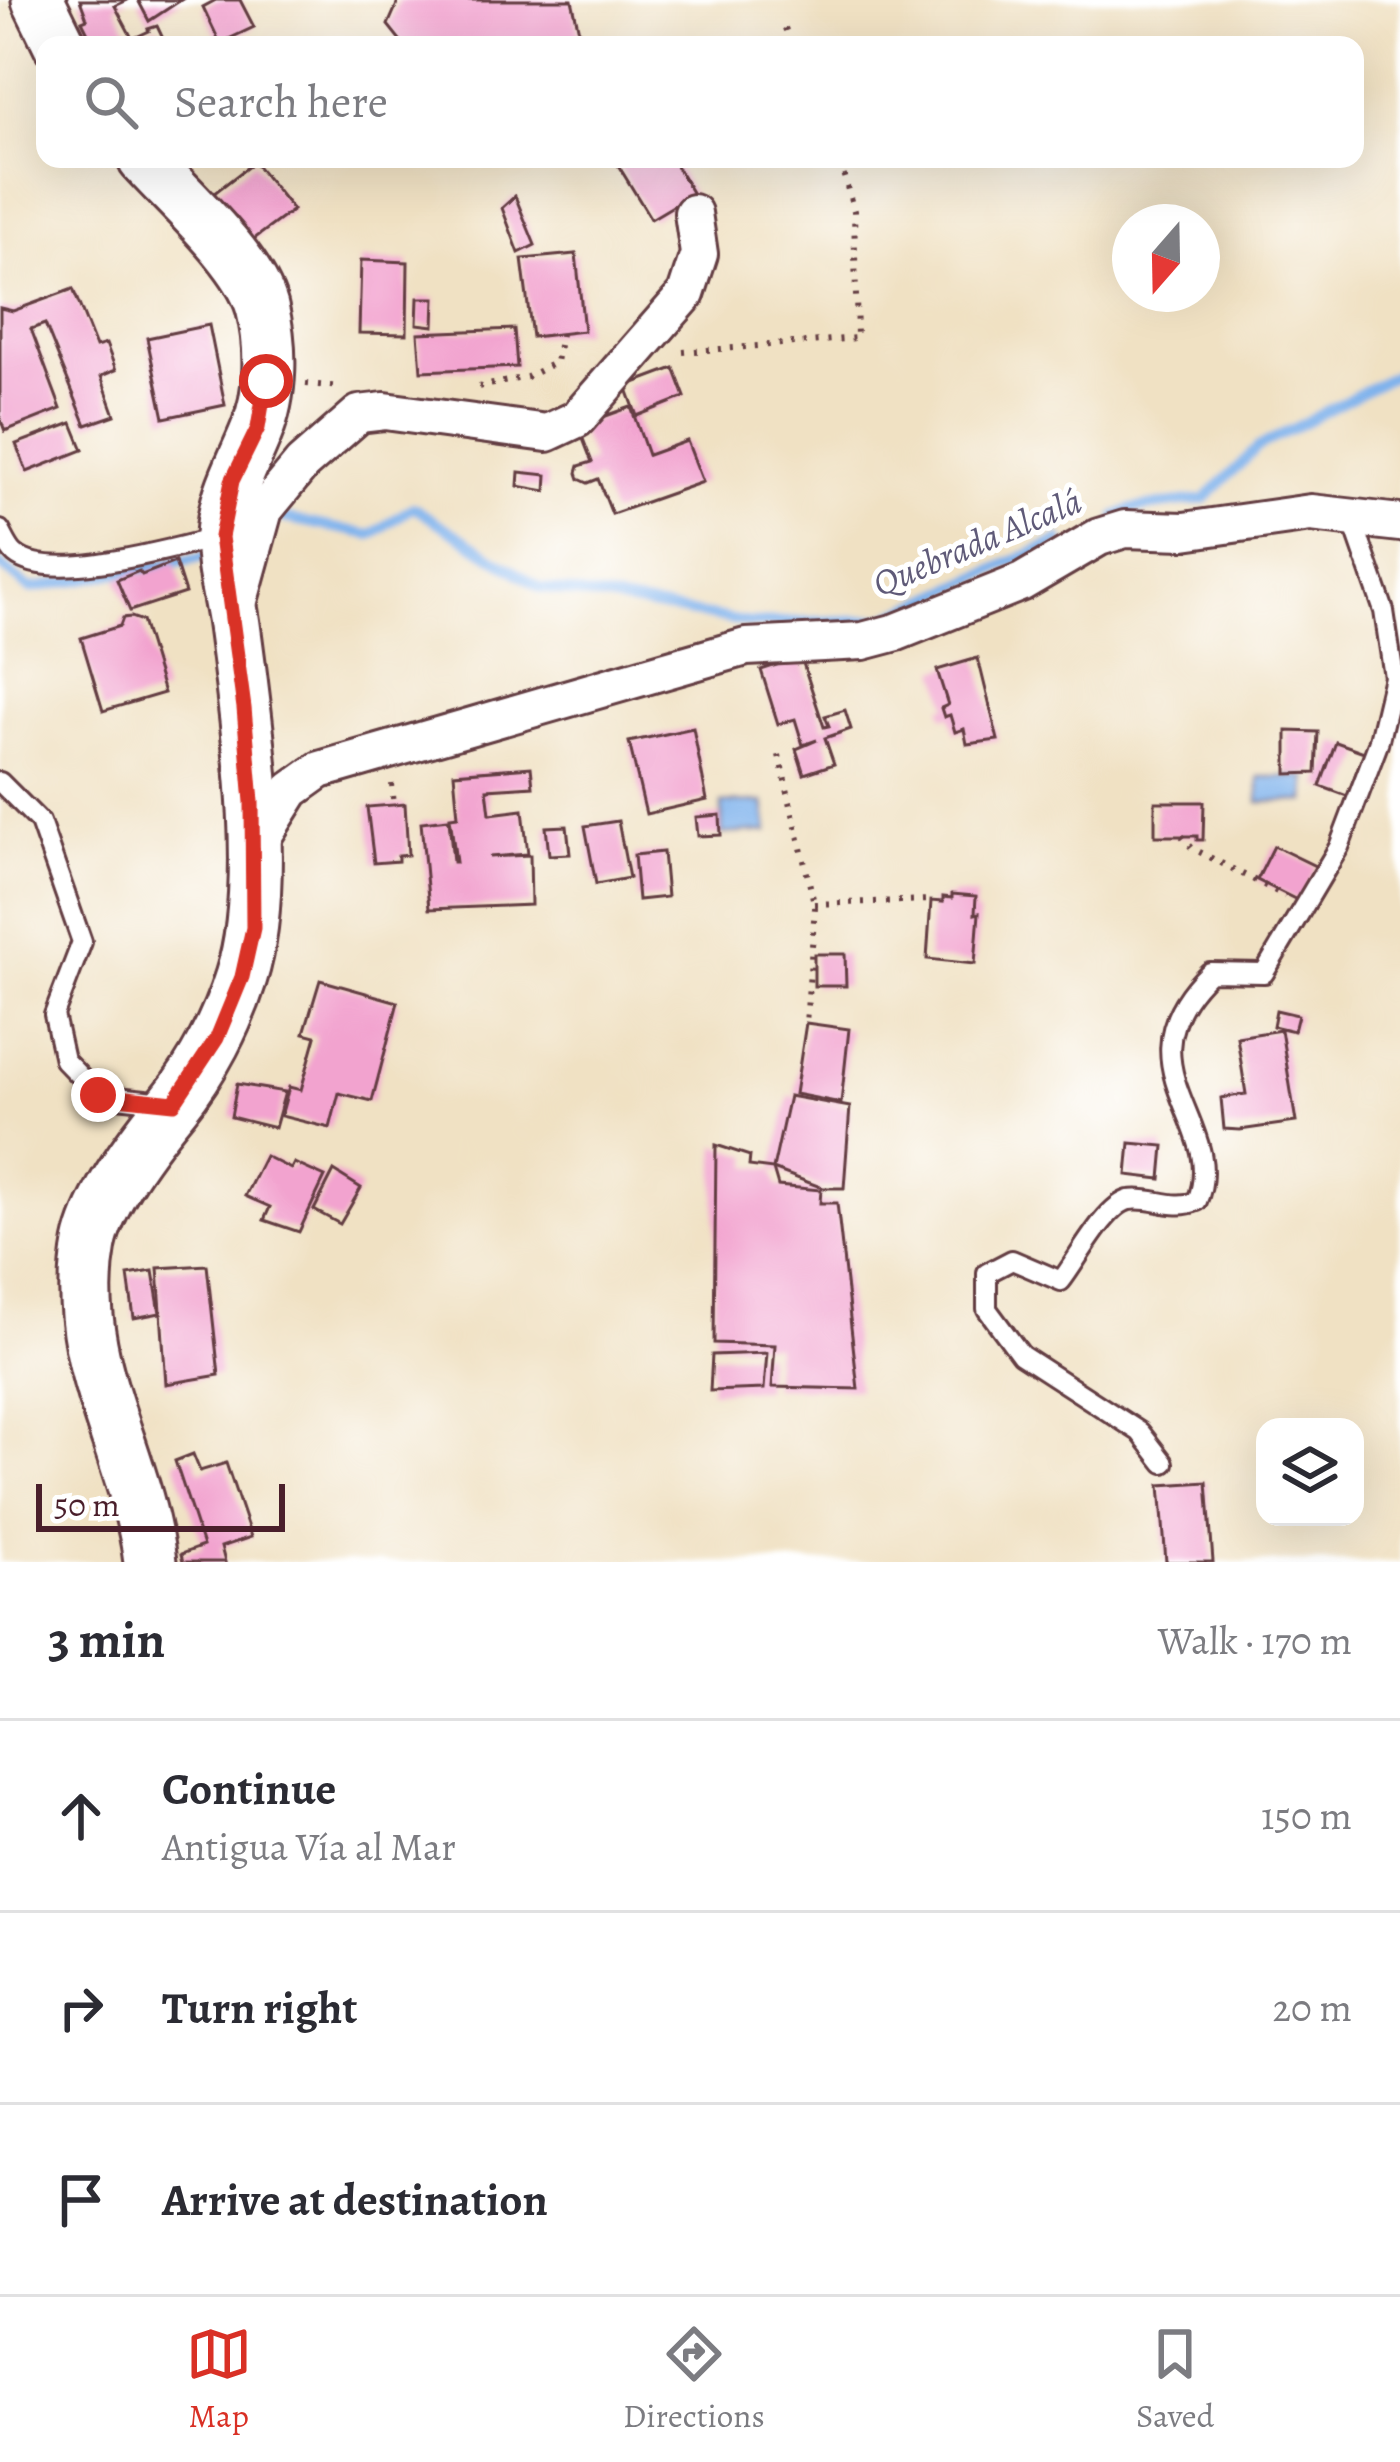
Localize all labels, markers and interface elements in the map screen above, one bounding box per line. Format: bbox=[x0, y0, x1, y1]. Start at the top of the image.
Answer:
search box bbox=[36, 36, 1364, 168]
icon: search bbox=[78, 69, 144, 135]
text: Search here bbox=[174, 71, 388, 133]
north arrow bbox=[1112, 204, 1220, 312]
route start bbox=[239, 354, 293, 408]
water label: Quebrada Alcalá bbox=[865, 476, 1089, 608]
route end bbox=[71, 1068, 125, 1122]
map controls bbox=[1256, 1418, 1364, 1526]
button: layers bbox=[1256, 1418, 1364, 1526]
scale bar bbox=[36, 1478, 285, 1531]
text: 50 m bbox=[54, 1482, 120, 1527]
text: 3 min bbox=[48, 1605, 165, 1675]
text: Walk · 170 m bbox=[1158, 1614, 1352, 1667]
text: Continue bbox=[162, 1758, 336, 1820]
icon: ahead bbox=[48, 1783, 114, 1849]
text: 150 m bbox=[1261, 1789, 1352, 1842]
text: Antigua Vía al Mar bbox=[162, 1820, 456, 1873]
icon: right bbox=[48, 1975, 114, 2041]
text: Turn right bbox=[162, 1977, 357, 2039]
text: 20 m bbox=[1273, 1981, 1352, 2034]
icon: arrive bbox=[48, 2167, 114, 2233]
text: Arrive at destination bbox=[162, 2169, 548, 2231]
tab: Map bbox=[186, 2321, 252, 2438]
tab: Directions bbox=[623, 2321, 765, 2438]
tab: Saved bbox=[1136, 2321, 1214, 2438]

